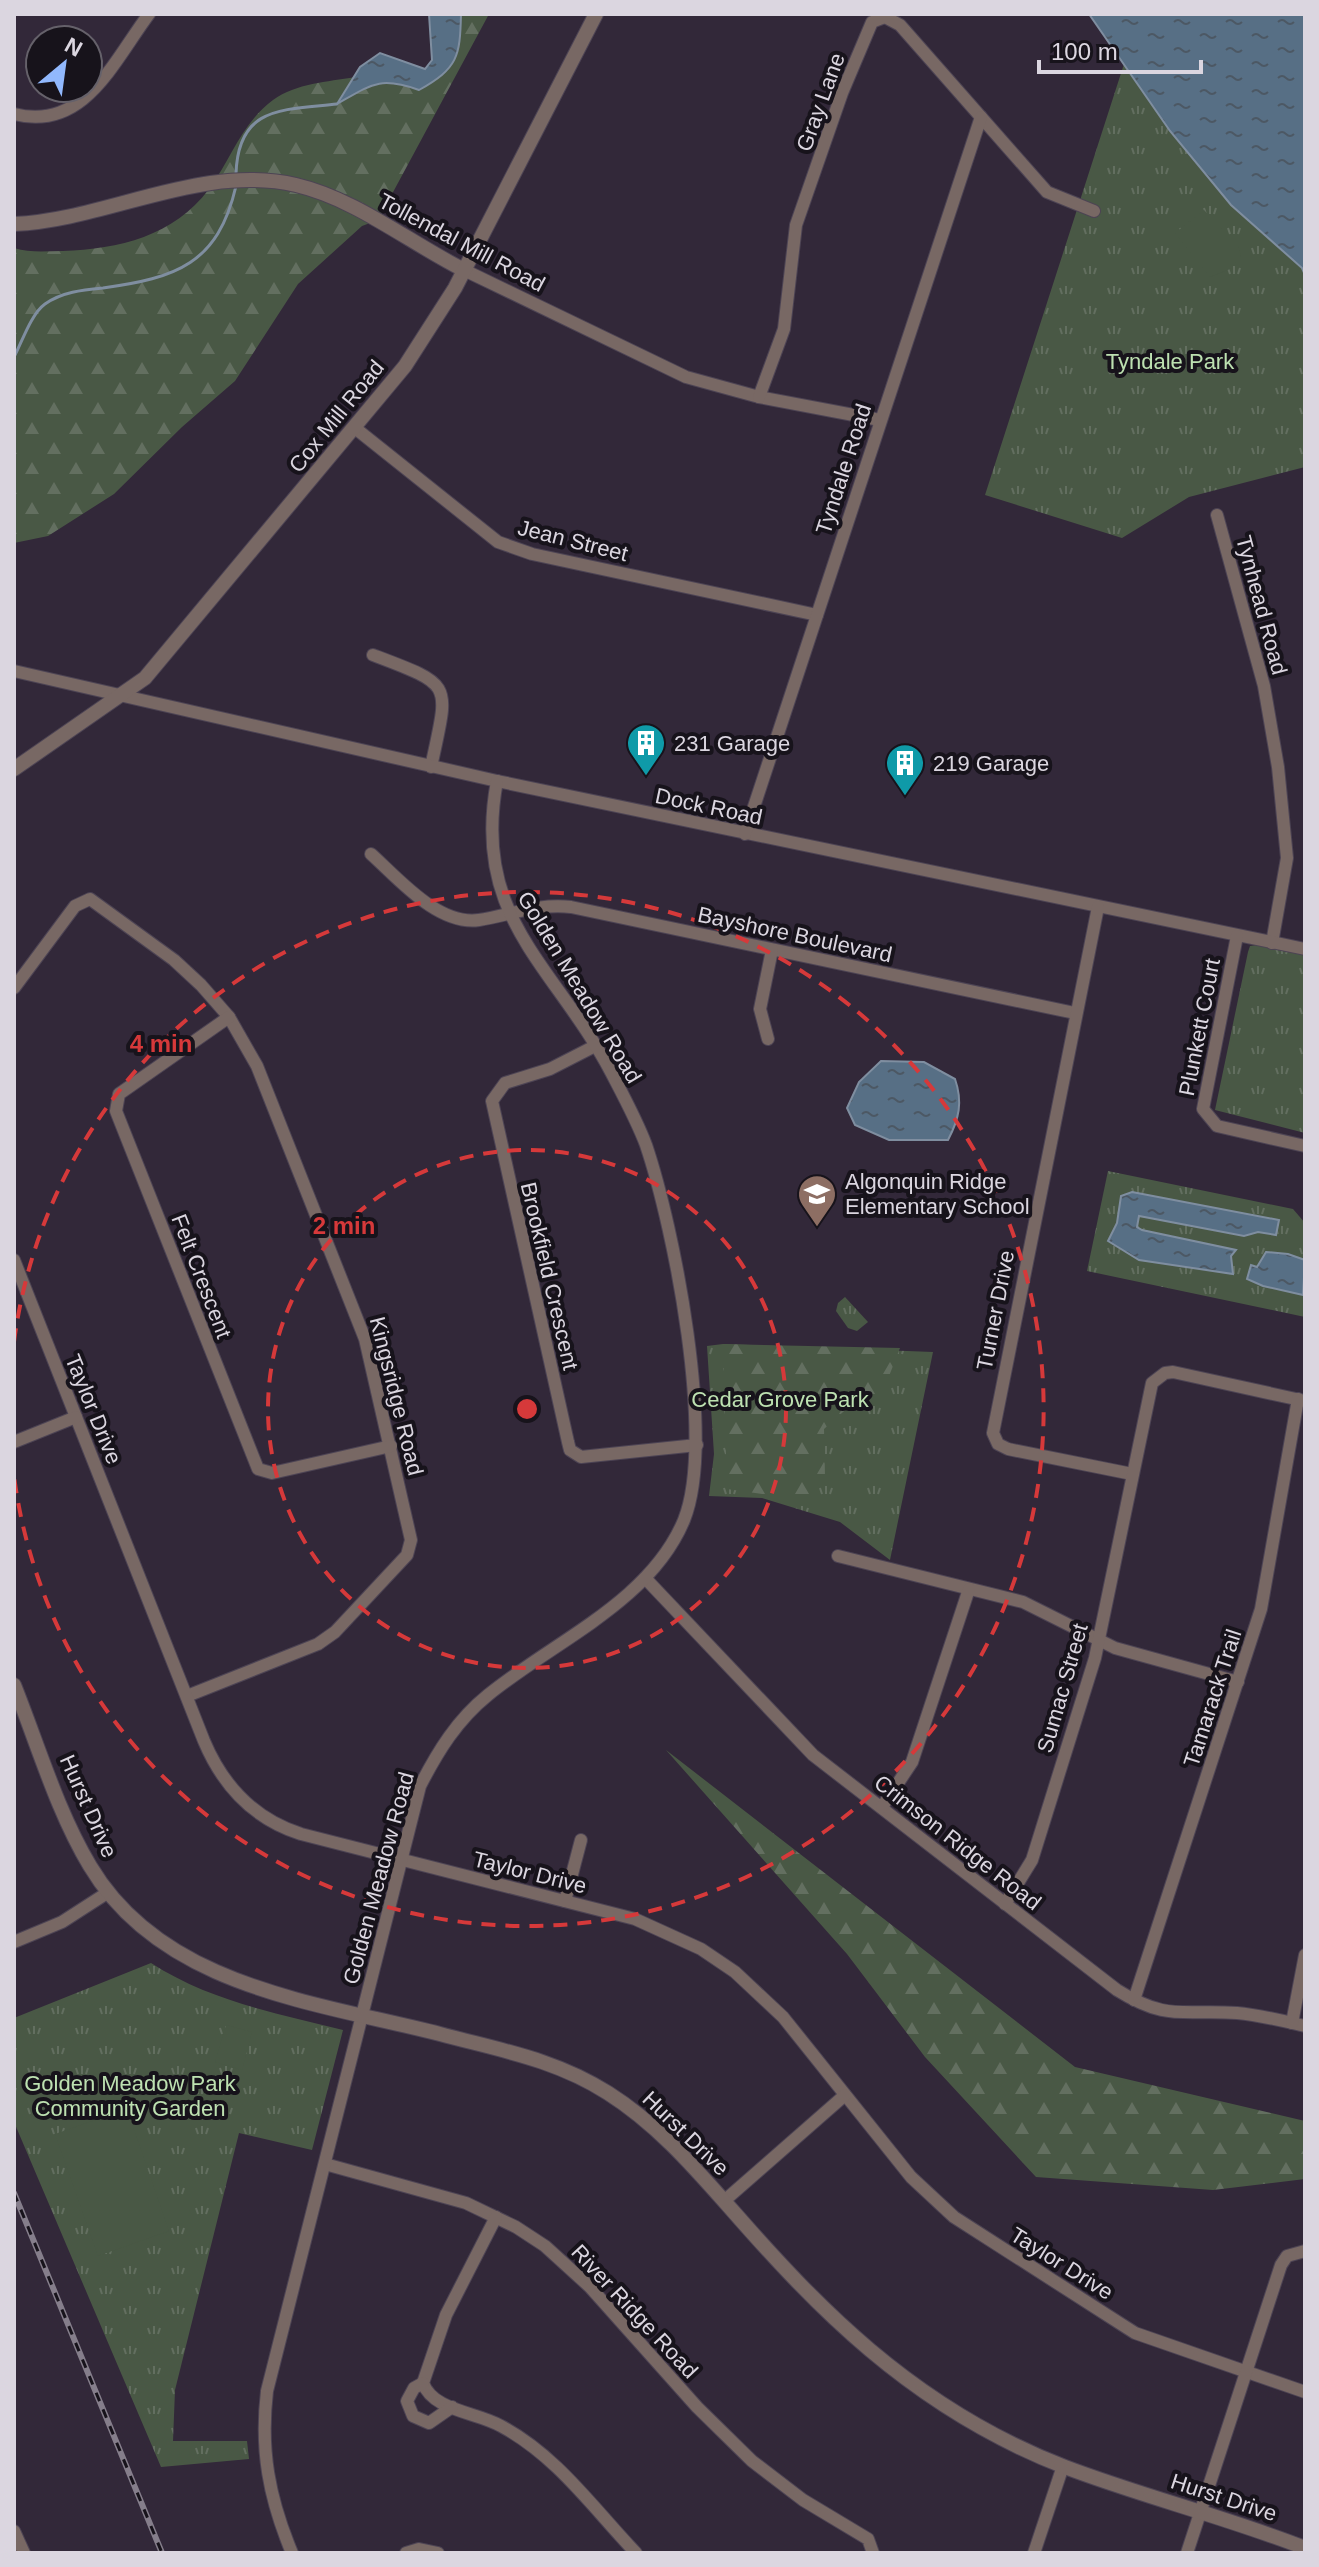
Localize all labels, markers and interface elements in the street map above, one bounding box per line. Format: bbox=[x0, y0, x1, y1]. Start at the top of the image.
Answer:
north arrow bbox=[24, 24, 104, 104]
scale bar bbox=[1039, 24, 1201, 74]
text: N bbox=[60, 32, 86, 62]
text: 100 m bbox=[1051, 38, 1118, 65]
street label: Gray Lane bbox=[791, 50, 850, 155]
street label: Tollendal Mill Road bbox=[374, 188, 549, 297]
park label: Tyndale Park bbox=[1106, 349, 1235, 374]
street label: Cox Mill Road bbox=[284, 355, 389, 477]
street label: Tyndale Road bbox=[811, 401, 876, 538]
street label: Jean Street bbox=[515, 515, 630, 566]
street label: Tynhead Road bbox=[1231, 533, 1292, 677]
building icon: 231 Garage bbox=[625, 722, 667, 777]
place label: 231 Garage bbox=[674, 731, 790, 756]
building icon: 219 Garage bbox=[884, 742, 926, 797]
place label: 219 Garage bbox=[933, 751, 1049, 776]
street label: Dock Road bbox=[653, 783, 765, 830]
street label: Golden Meadow Road bbox=[512, 887, 647, 1088]
street label: Bayshore Boulevard bbox=[695, 902, 894, 967]
street label: Plunkett Court bbox=[1174, 956, 1225, 1098]
text: 4 min bbox=[130, 1030, 192, 1057]
place label: Algonquin Ridge Elementary School bbox=[845, 1169, 1030, 1219]
school or university icon: Algonquin Ridge Elementary School bbox=[796, 1173, 838, 1228]
street label: Brookfield Crescent bbox=[516, 1180, 583, 1372]
street label: Felt Crescent bbox=[166, 1211, 237, 1342]
text: 2 min bbox=[313, 1212, 375, 1239]
street label: Turner Drive bbox=[972, 1248, 1019, 1372]
street label: Kingsridge Road bbox=[365, 1314, 428, 1478]
street label: Taylor Drive bbox=[60, 1351, 127, 1468]
park label: Cedar Grove Park bbox=[691, 1387, 870, 1412]
centre of rings bbox=[513, 1395, 541, 1423]
street label: Sumac Street bbox=[1032, 1621, 1093, 1756]
street label: Tamarack Trail bbox=[1178, 1626, 1246, 1770]
street label: Hurst Drive bbox=[55, 1751, 122, 1862]
street label: Golden Meadow Road bbox=[338, 1769, 419, 1987]
street label: Crimson Ridge Road bbox=[870, 1770, 1046, 1915]
street label: Taylor Drive bbox=[471, 1846, 589, 1899]
park label: Golden Meadow Park Community Garden bbox=[24, 2071, 237, 2121]
street label: Hurst Drive bbox=[637, 2086, 734, 2181]
street label: Taylor Drive bbox=[1006, 2222, 1118, 2305]
street label: River Ridge Road bbox=[566, 2239, 703, 2383]
street label: Hurst Drive bbox=[1168, 2469, 1280, 2526]

